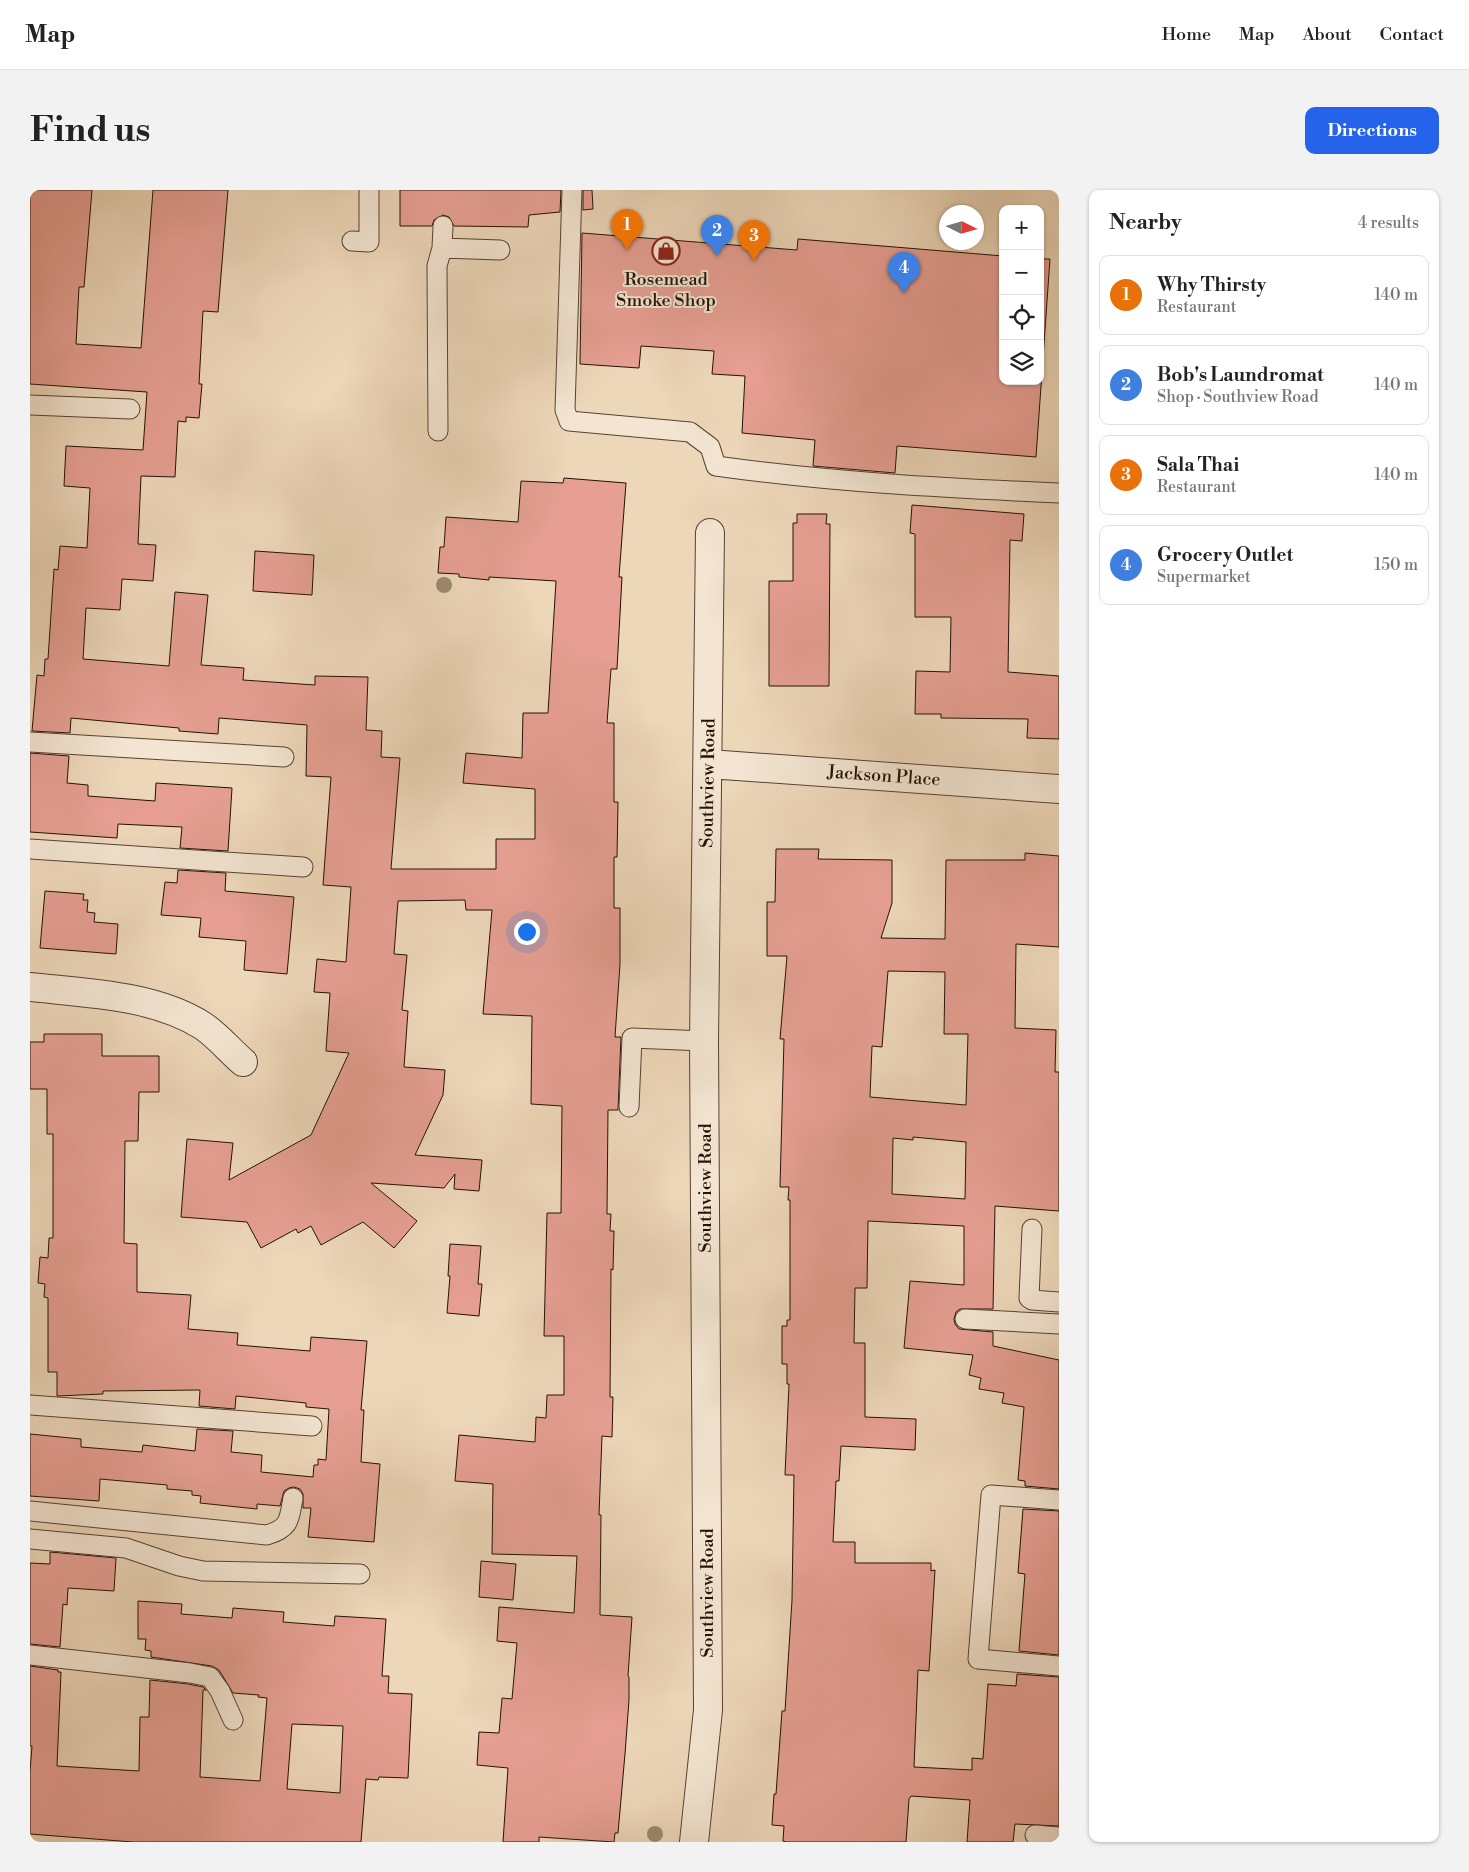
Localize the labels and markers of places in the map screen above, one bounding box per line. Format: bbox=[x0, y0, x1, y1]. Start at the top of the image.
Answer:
pin: 1 bbox=[611, 209, 643, 250]
pin: 2 bbox=[701, 215, 733, 256]
pin: 3 bbox=[738, 220, 770, 261]
shop icon: Rosemead Smoke Shop bbox=[651, 236, 681, 266]
pin: 4 bbox=[888, 252, 920, 293]
place label: Rosemead Smoke Shop bbox=[616, 268, 716, 312]

